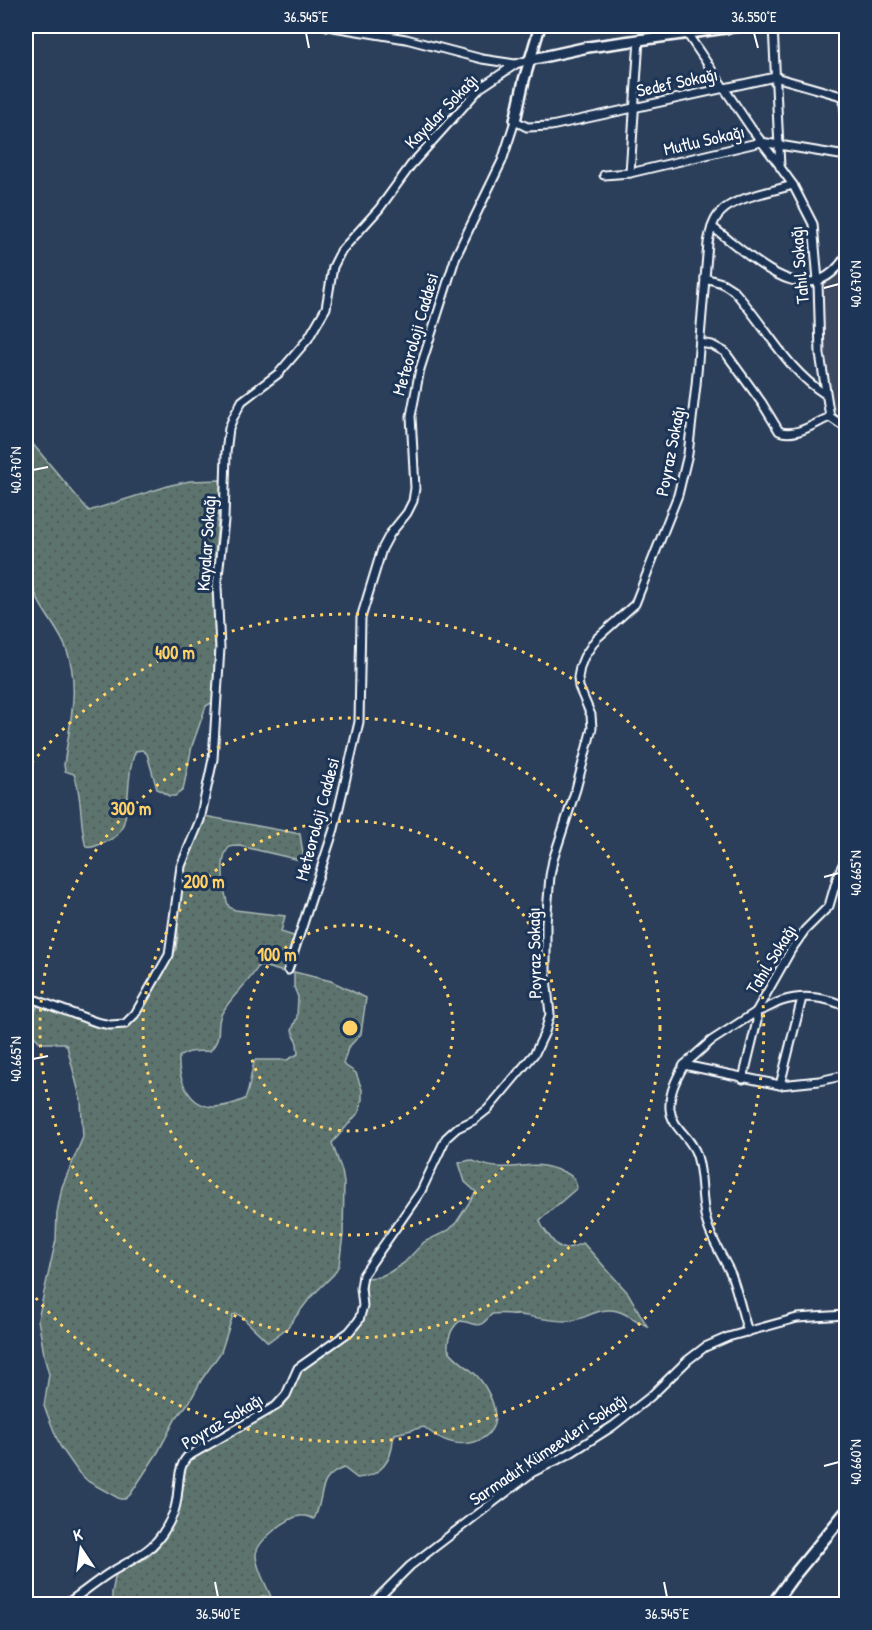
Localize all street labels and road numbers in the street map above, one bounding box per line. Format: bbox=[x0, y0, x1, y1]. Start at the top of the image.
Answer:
street label: Sedef Sokağı bbox=[634, 61, 720, 103]
street label: Kayalar Sokağı bbox=[399, 68, 483, 154]
street label: Mutlu Sokağı bbox=[661, 119, 747, 161]
street label: Tahıl Sokağı bbox=[783, 225, 815, 305]
street label: Meteoroloji Caddesi bbox=[386, 270, 444, 398]
street label: Poyraz Sokağı bbox=[649, 404, 691, 498]
street label: Kayalar Sokağı bbox=[190, 494, 222, 592]
street label: Meteoroloji Caddesi bbox=[289, 755, 345, 883]
street label: Poyraz Sokağı bbox=[521, 907, 547, 999]
street label: Tahıl Sokağı bbox=[740, 919, 802, 999]
street label: Poyraz Sokağı bbox=[176, 1387, 268, 1455]
street label: Sarmadut Kümeevleri Sokağı bbox=[464, 1387, 632, 1511]

